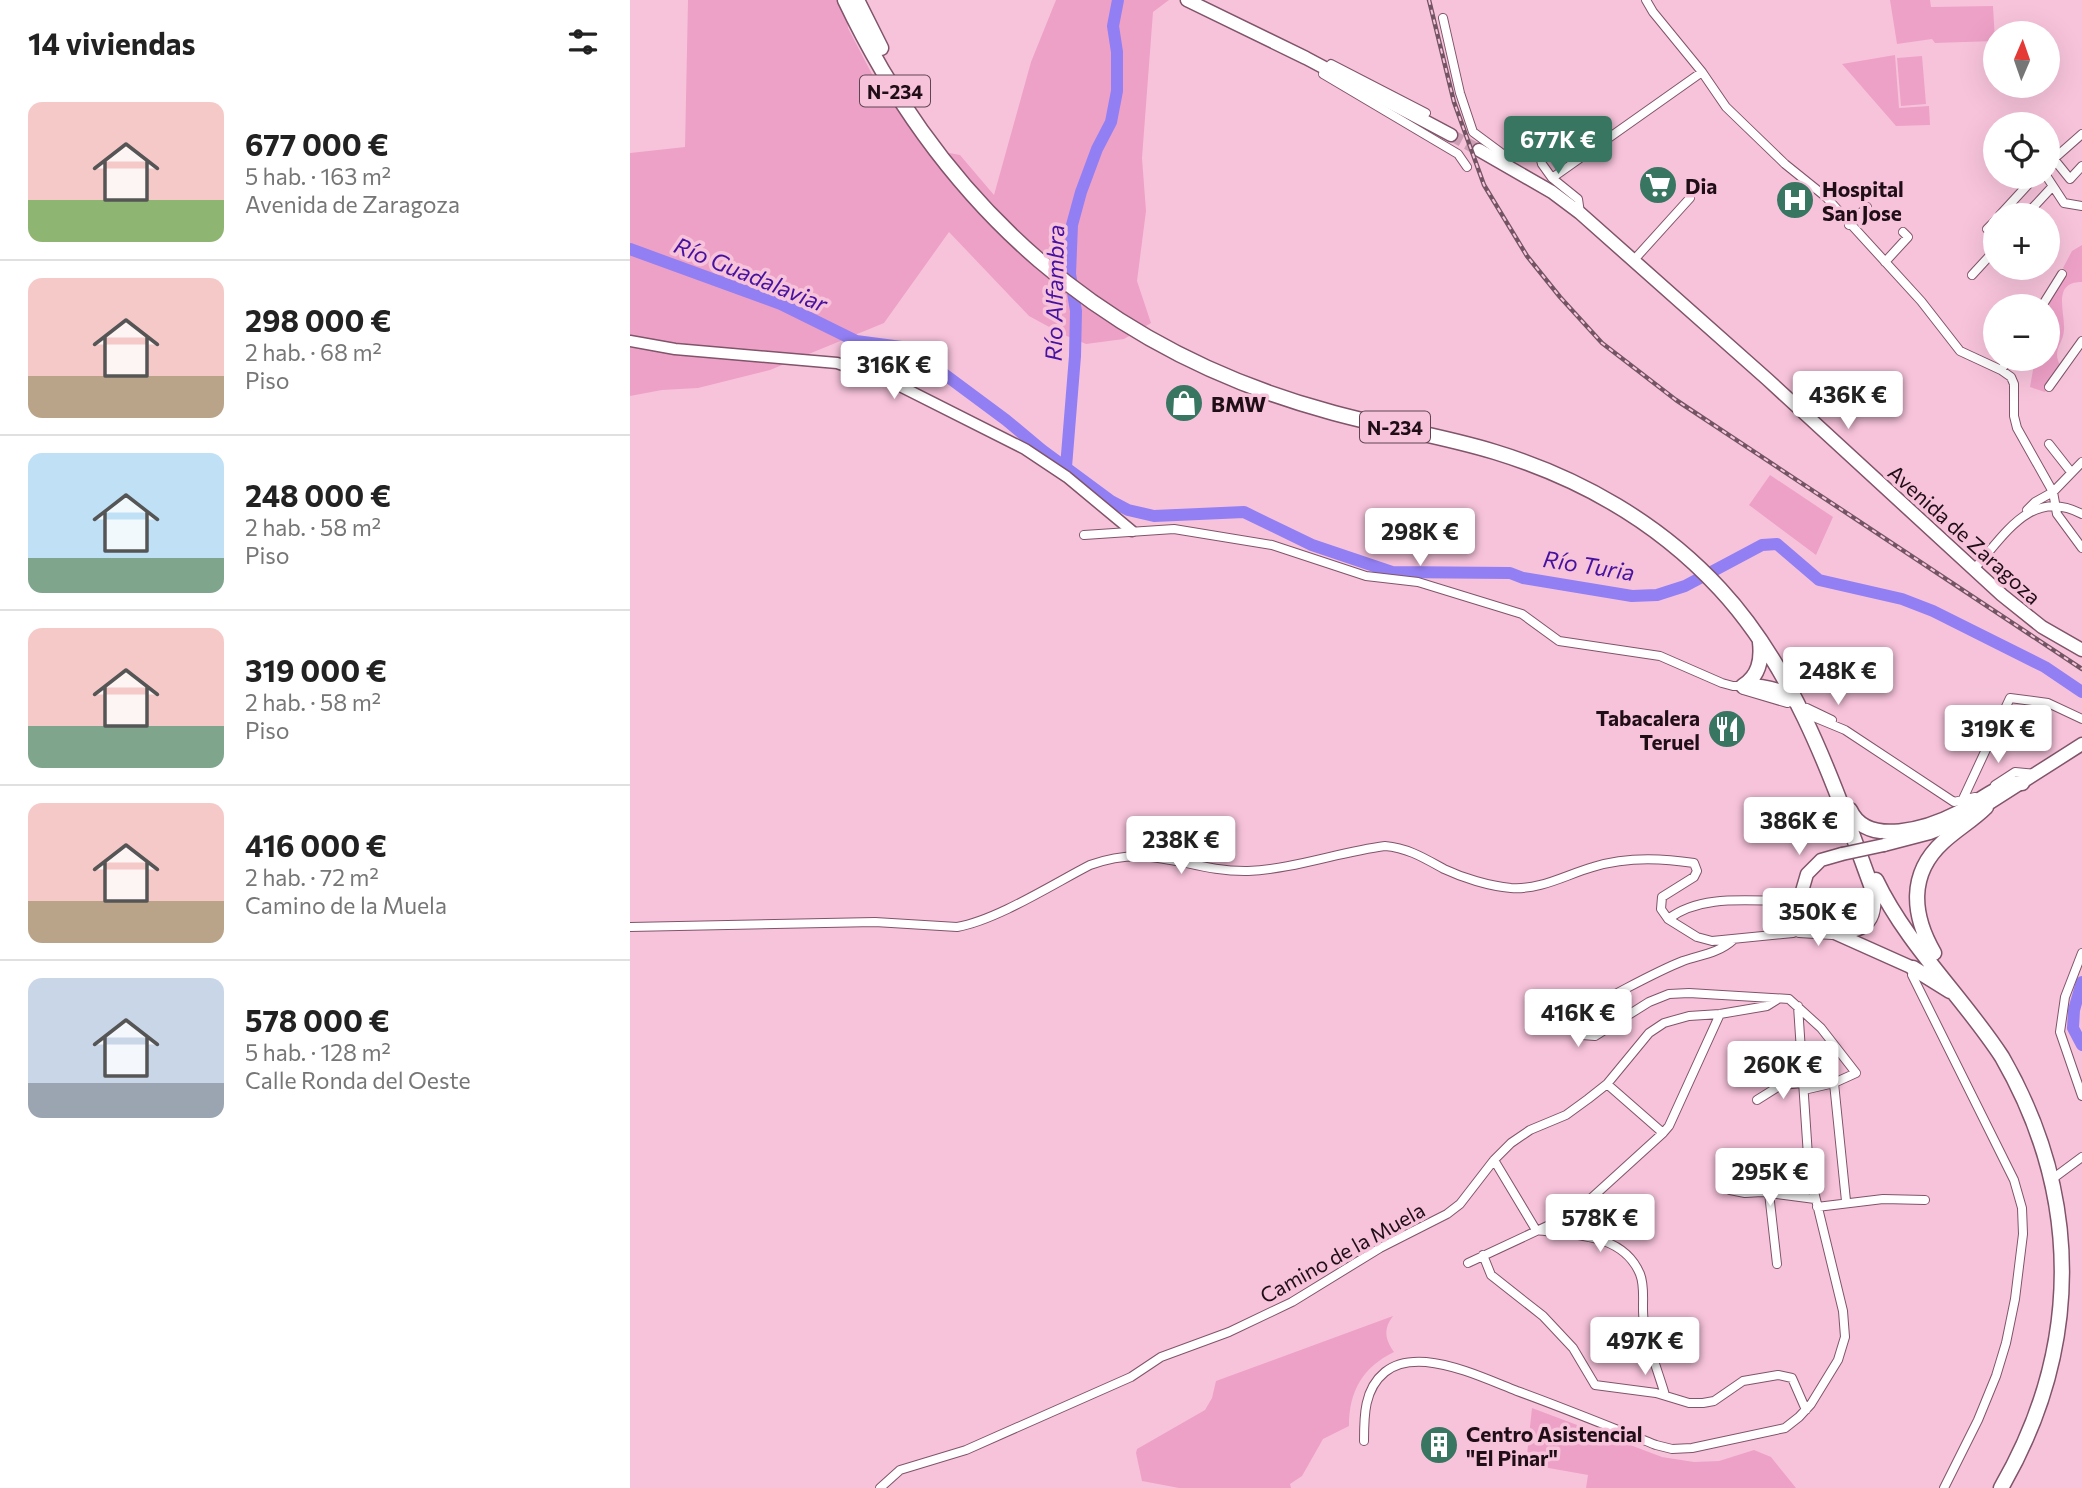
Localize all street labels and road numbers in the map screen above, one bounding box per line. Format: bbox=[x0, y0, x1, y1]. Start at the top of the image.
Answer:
road number: N-234 bbox=[860, 76, 930, 106]
road number: N-234 bbox=[1360, 412, 1430, 442]
street label: Avenida de Zaragoza bbox=[1884, 459, 2046, 609]
street label: Camino de la Muela bbox=[1255, 1196, 1429, 1308]

